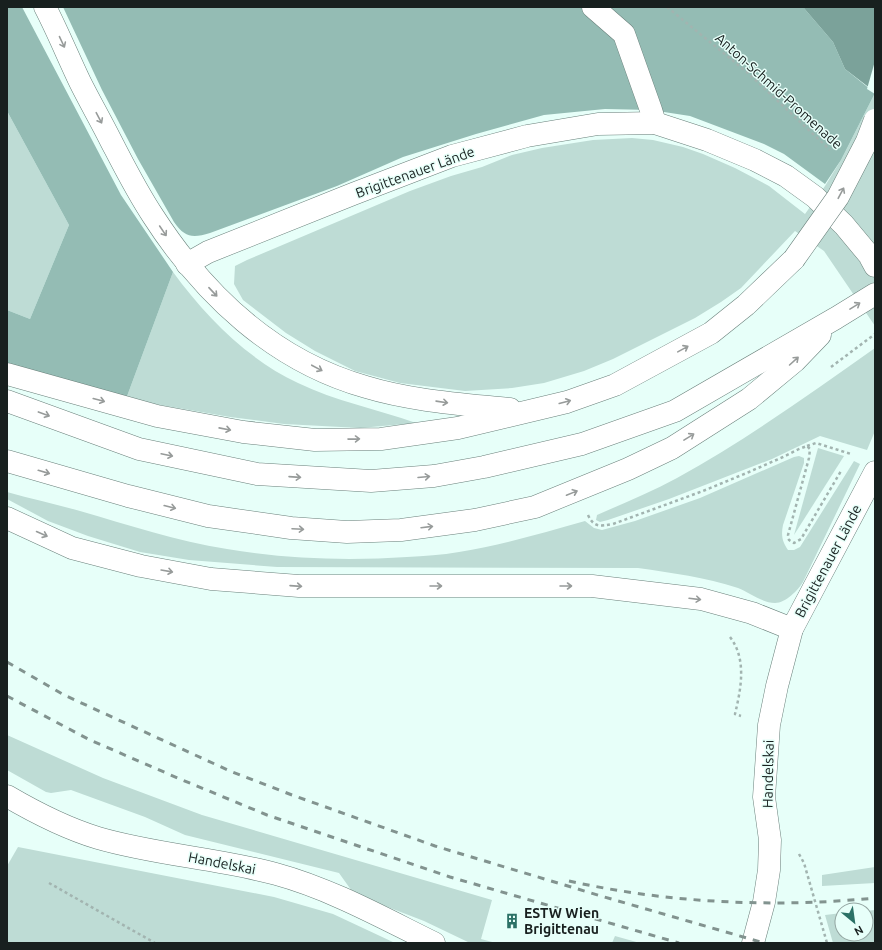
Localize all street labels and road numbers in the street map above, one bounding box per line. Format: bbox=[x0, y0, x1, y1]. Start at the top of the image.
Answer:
street label: Anton-Schmid-Promenade bbox=[712, 30, 846, 152]
street label: Brigittenauer Lände bbox=[353, 143, 477, 201]
street label: Brigittenauer Lände bbox=[791, 502, 865, 620]
street label: Handelskai bbox=[759, 740, 777, 808]
street label: Handelskai bbox=[187, 849, 257, 877]

